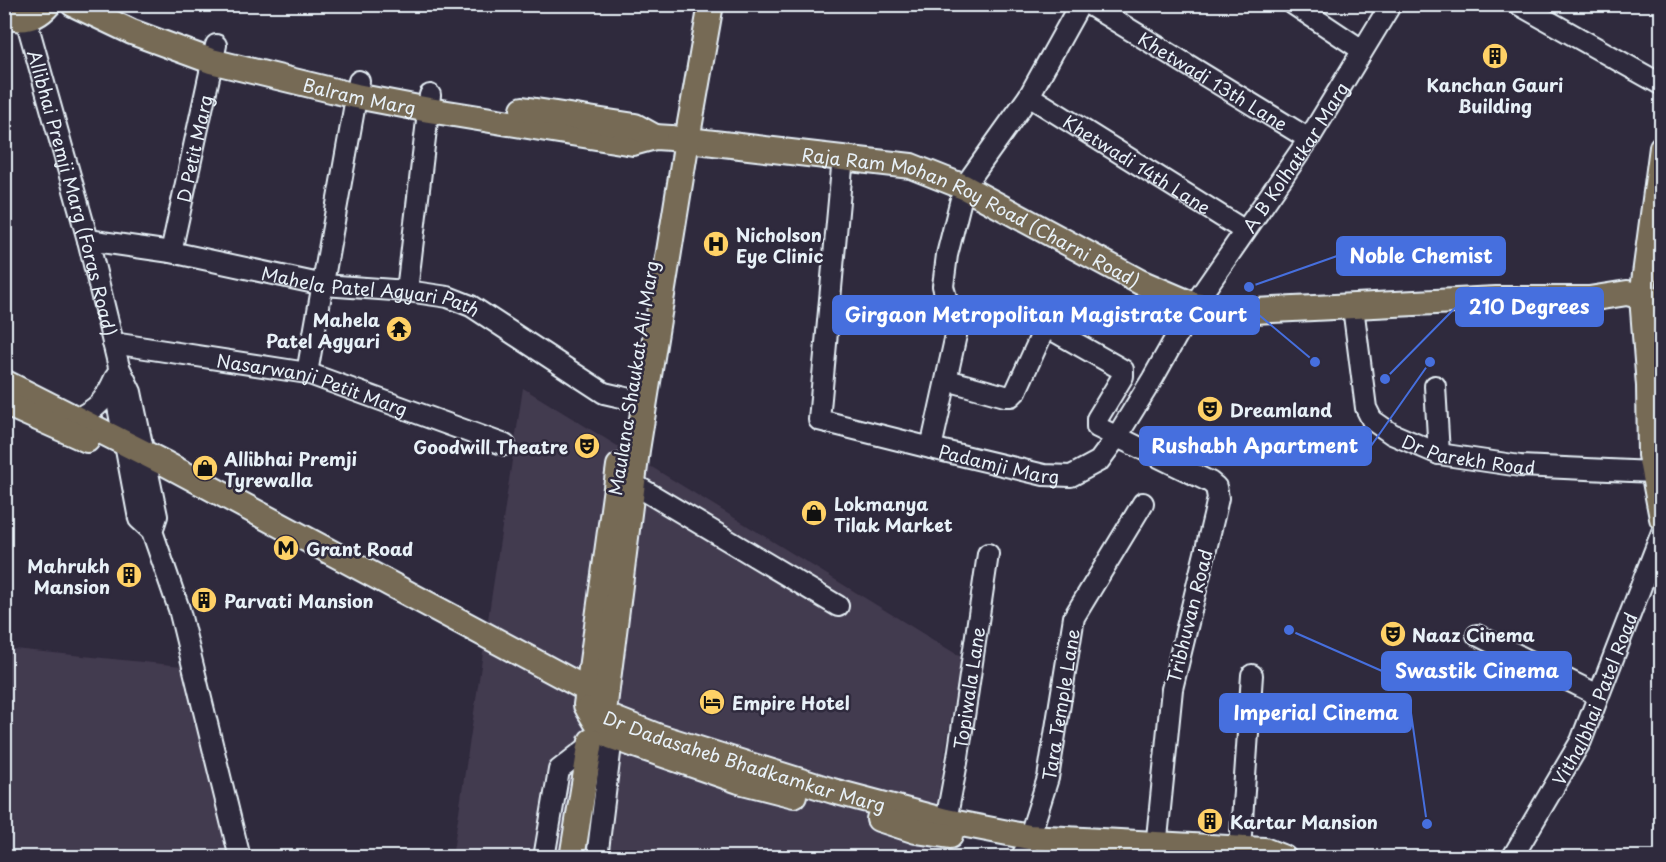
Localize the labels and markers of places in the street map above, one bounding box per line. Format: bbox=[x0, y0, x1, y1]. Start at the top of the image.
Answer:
building icon: Kanchan Gauri Building bbox=[1480, 41, 1510, 71]
place label: Kanchan Gauri Building bbox=[1427, 71, 1563, 119]
place label: Nicholson Eye Clinic bbox=[736, 221, 823, 269]
hospital icon: Nicholson Eye Clinic bbox=[701, 229, 731, 259]
callout: Noble Chemist bbox=[1337, 237, 1505, 275]
callout: 210 Degrees bbox=[1456, 288, 1603, 326]
callout: Girgaon Metropolitan Magistrate Court bbox=[833, 296, 1259, 334]
place label: Mahela Patel Agyari bbox=[266, 306, 380, 354]
temple icon: Mahela Patel Agyari bbox=[384, 314, 414, 344]
theatre icon: Dreamland bbox=[1195, 394, 1225, 424]
place label: Dreamland bbox=[1230, 396, 1332, 423]
callout: Rushabh Apartment bbox=[1140, 427, 1371, 465]
theatre icon: Goodwill Theatre bbox=[572, 431, 602, 461]
place label: Goodwill Theatre bbox=[413, 433, 568, 460]
place label: Allibhai Premji Tyrewalla bbox=[223, 445, 357, 493]
shop icon: Allibhai Premji Tyrewalla bbox=[190, 453, 220, 483]
place label: Lokmanya Tilak Market bbox=[834, 490, 953, 538]
shop icon: Lokmanya Tilak Market bbox=[799, 498, 829, 528]
metro station icon: Grant Road bbox=[271, 533, 301, 563]
place label: Grant Road bbox=[306, 535, 413, 562]
place label: Mahrukh Mansion bbox=[27, 552, 110, 600]
building icon: Mahrukh Mansion bbox=[114, 560, 144, 590]
building icon: Parvati Mansion bbox=[189, 585, 219, 615]
place label: Parvati Mansion bbox=[224, 587, 374, 614]
theatre icon: Naaz Cinema bbox=[1378, 619, 1408, 649]
place label: Naaz Cinema bbox=[1412, 621, 1535, 648]
callout: Swastik Cinema bbox=[1382, 652, 1571, 690]
hotel icon: Empire Hotel bbox=[697, 687, 727, 717]
place label: Empire Hotel bbox=[732, 689, 850, 716]
callout: Imperial Cinema bbox=[1220, 694, 1411, 732]
building icon: Kartar Mansion bbox=[1195, 806, 1225, 836]
place label: Kartar Mansion bbox=[1230, 808, 1378, 835]

